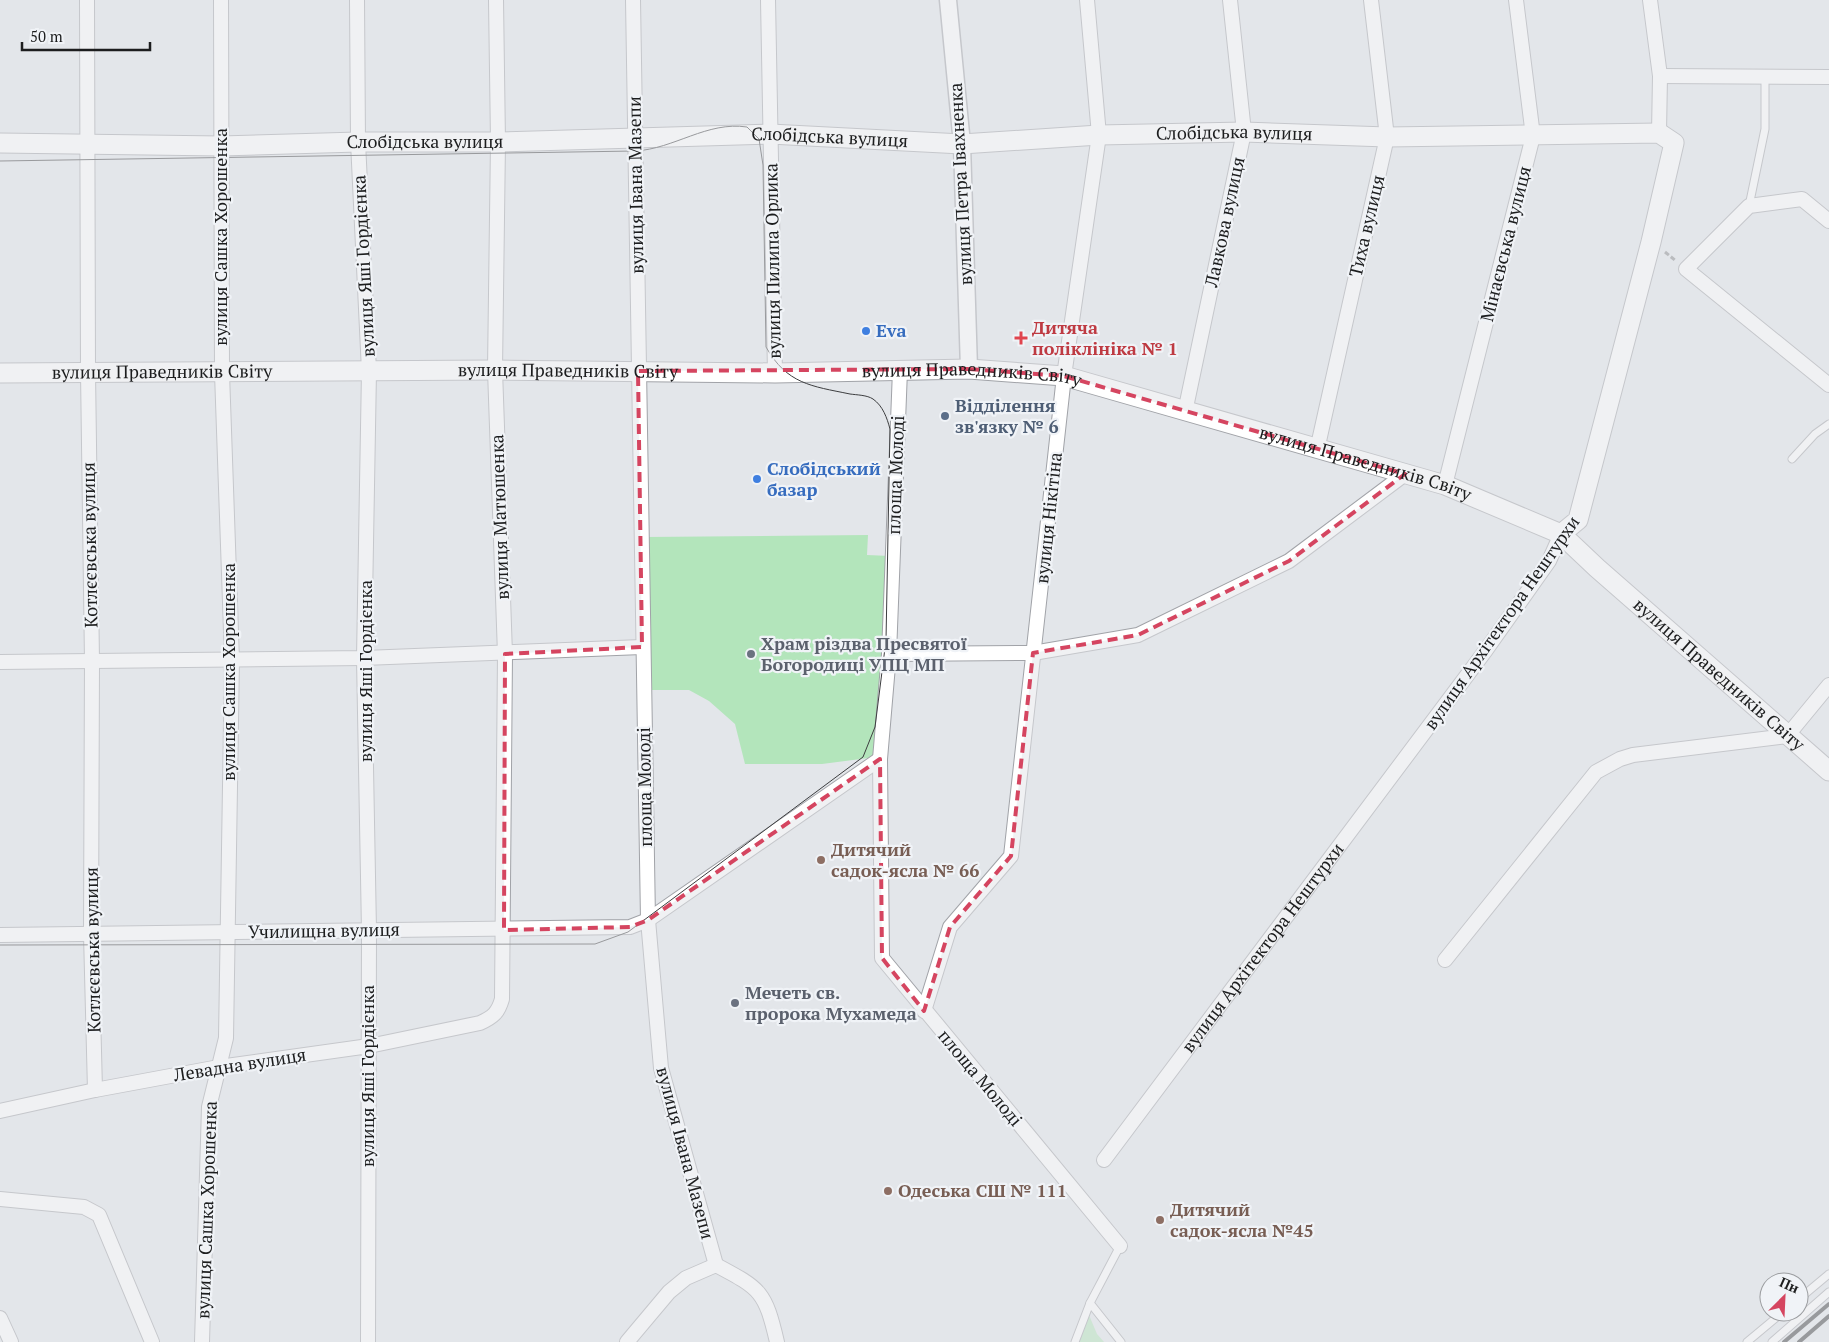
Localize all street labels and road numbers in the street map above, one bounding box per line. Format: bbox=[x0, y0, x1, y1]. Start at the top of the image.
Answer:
street label: вулиця Петра Івахненка bbox=[943, 82, 977, 286]
street label: вулиця Івана Мазепи bbox=[621, 96, 649, 274]
street label: Слобідська вулиця bbox=[1156, 119, 1313, 145]
street label: Слобідська вулиця bbox=[751, 121, 909, 152]
street label: вулиця Сашка Хорошенка bbox=[208, 128, 232, 346]
street label: Слобідська вулиця bbox=[346, 129, 504, 153]
street label: Лавкова вулиця bbox=[1198, 155, 1250, 290]
street label: вулиця Пилипа Орлика bbox=[758, 163, 786, 359]
street label: Мінаєвська вулиця bbox=[1474, 163, 1536, 324]
street label: Тиха вулиця bbox=[1343, 172, 1389, 279]
street label: вулиця Яші Гордієнка bbox=[346, 174, 380, 358]
street label: вулиця Праведників Світу bbox=[861, 356, 1086, 392]
street label: вулиця Праведників Світу bbox=[458, 357, 679, 383]
street label: вулиця Праведників Світу bbox=[52, 358, 273, 384]
street label: площа Молоді bbox=[881, 415, 909, 535]
street label: вулиця Праведників Світу bbox=[1257, 419, 1476, 506]
street label: вулиця Матюшенка bbox=[484, 434, 514, 600]
street label: вулиця Нікітіна bbox=[1029, 451, 1067, 585]
street label: Котлєєвська вулиця bbox=[76, 462, 102, 628]
street label: вулиця Архітектора Нештурхи bbox=[1418, 511, 1584, 734]
street label: вулиця Сашка Хорошенка bbox=[216, 563, 240, 781]
street label: вулиця Яші Гордієнка bbox=[353, 580, 377, 762]
street label: вулиця Праведників Світу bbox=[1629, 592, 1811, 756]
street label: площа Молоді bbox=[631, 727, 657, 847]
street label: вулиця Архітектора Нештурхи bbox=[1176, 838, 1349, 1057]
street label: Котлєєвська вулиця bbox=[79, 867, 105, 1033]
street label: Училищна вулиця bbox=[248, 917, 400, 943]
street label: вулиця Яші Гордієнка bbox=[355, 985, 379, 1167]
street label: площа Молоді bbox=[933, 1024, 1028, 1131]
street label: Левадна вулиця bbox=[171, 1042, 308, 1086]
street label: вулиця Івана Мазепи bbox=[651, 1064, 721, 1242]
street label: вулиця Сашка Хорошенка bbox=[190, 1101, 222, 1319]

